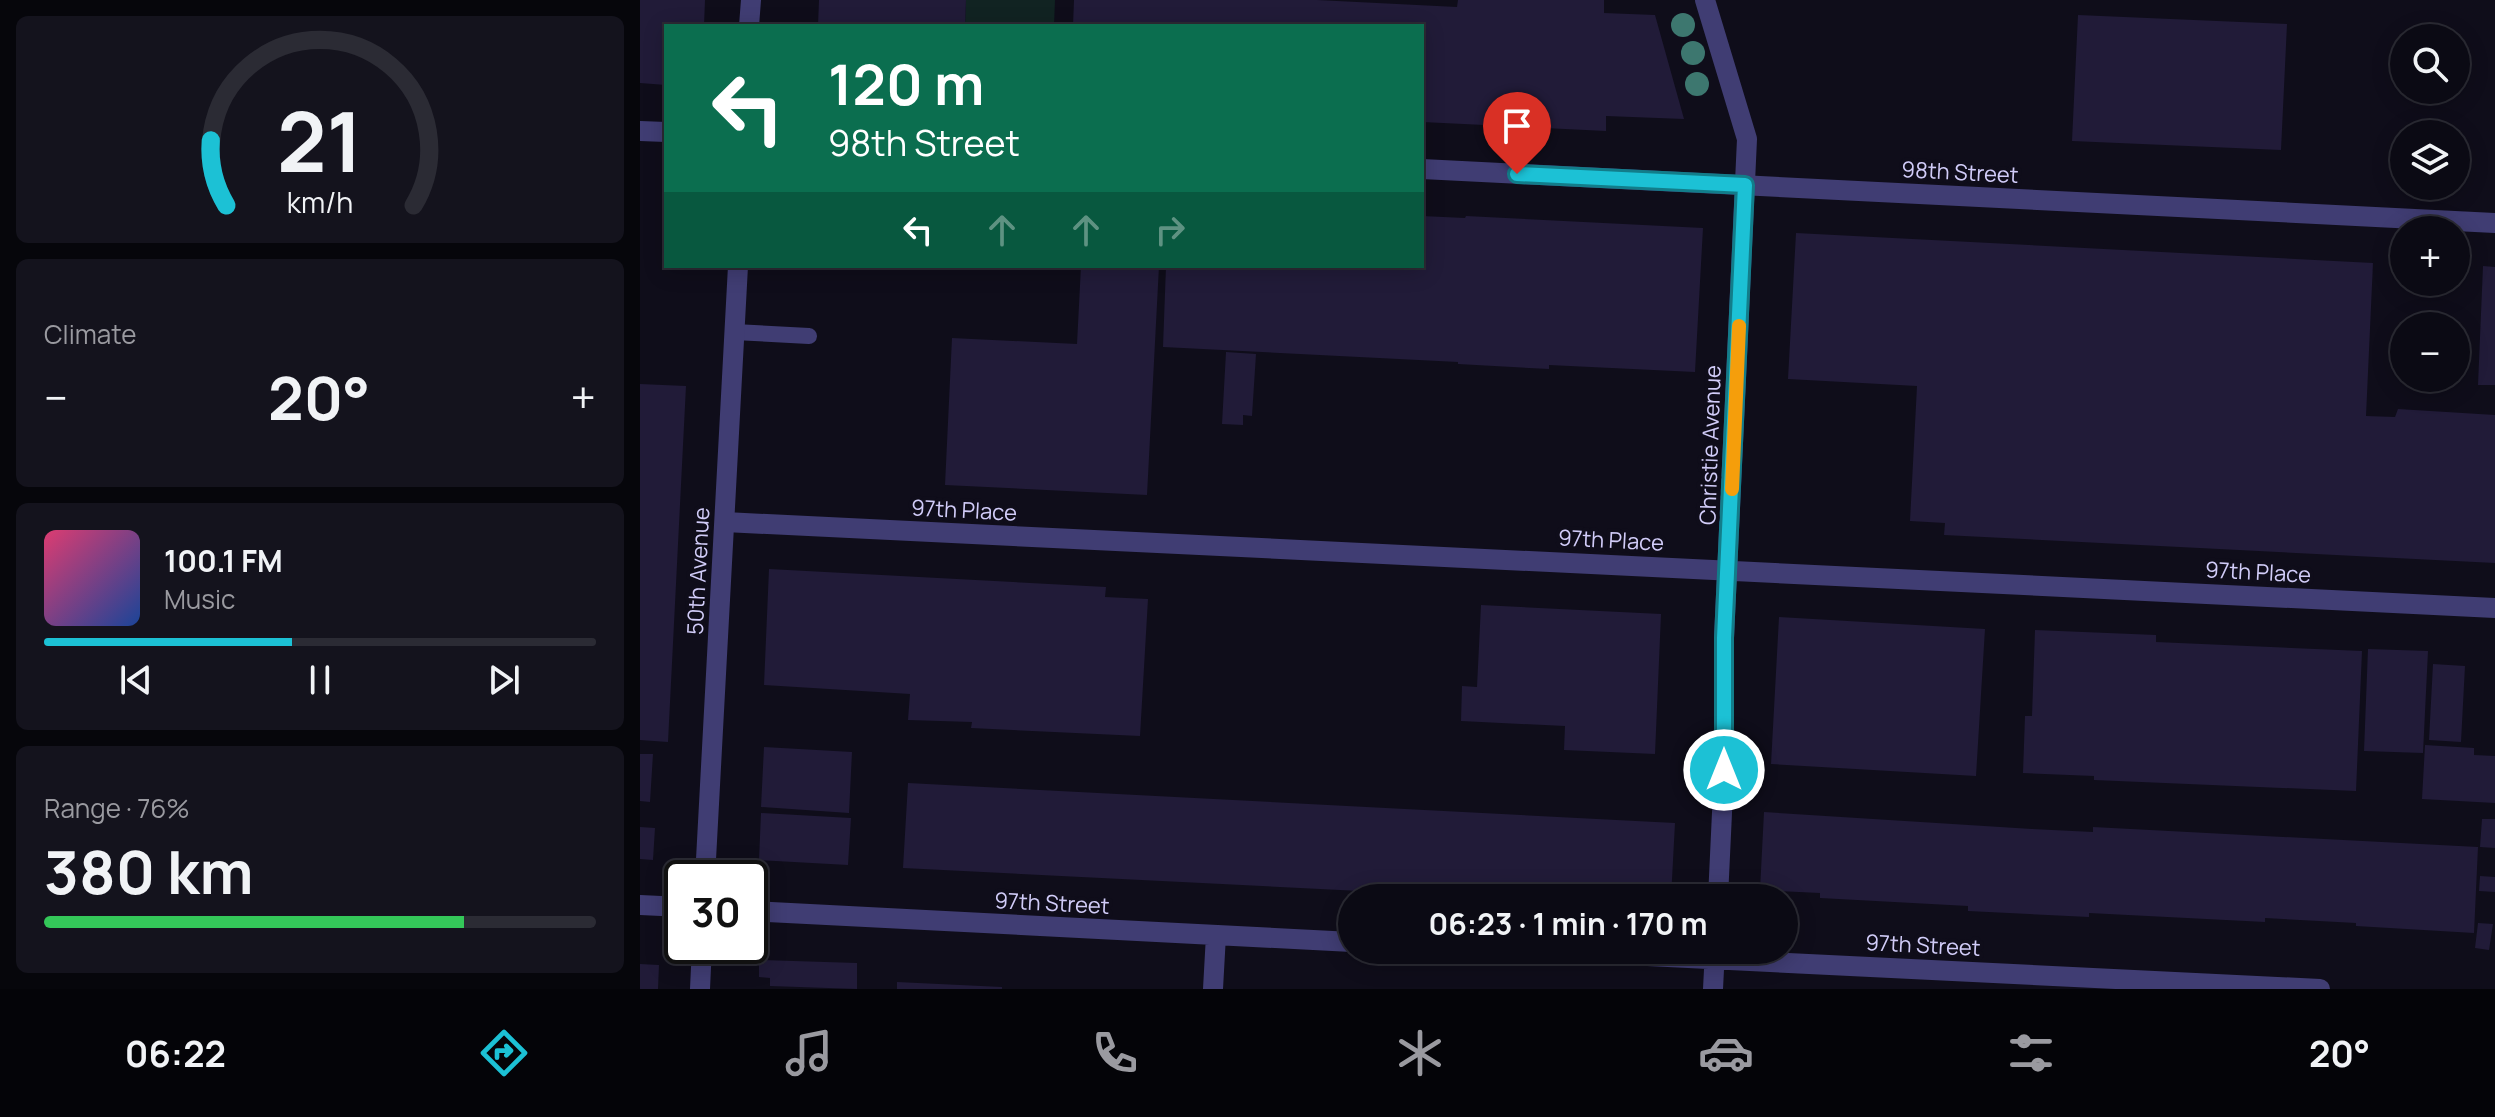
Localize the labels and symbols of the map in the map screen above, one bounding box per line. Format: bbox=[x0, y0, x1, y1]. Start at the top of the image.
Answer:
pin bbox=[1483, 92, 1551, 174]
street label: 98th Street bbox=[1901, 154, 2020, 190]
street label: Christie Avenue bbox=[1692, 364, 1728, 525]
street label: 97th Place bbox=[910, 492, 1018, 528]
street label: 50th Avenue bbox=[680, 506, 716, 636]
street label: 97th Place bbox=[1557, 522, 1665, 558]
street label: 97th Place bbox=[2204, 554, 2312, 590]
position arrow bbox=[1682, 728, 1766, 812]
speed limit sign: 30 bbox=[664, 860, 768, 964]
street label: 97th Street bbox=[994, 885, 1111, 921]
street label: 97th Street bbox=[1865, 927, 1982, 963]

